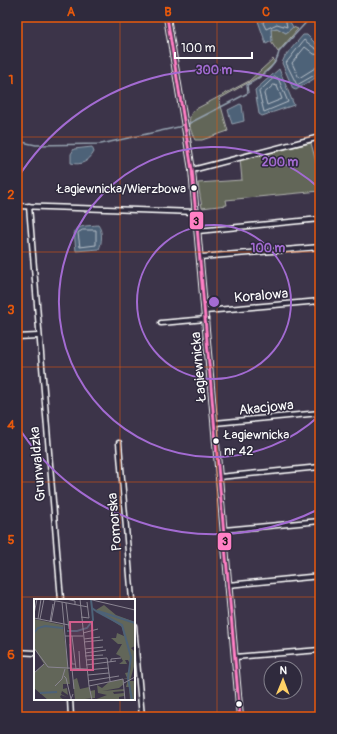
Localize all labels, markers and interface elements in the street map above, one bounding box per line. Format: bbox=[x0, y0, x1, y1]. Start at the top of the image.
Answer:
text: A bbox=[67, 4, 76, 20]
text: B bbox=[164, 4, 172, 20]
text: C bbox=[262, 4, 270, 20]
scale bar bbox=[175, 34, 252, 60]
text: 100 m bbox=[181, 41, 216, 56]
text: 300 m bbox=[196, 63, 233, 78]
text: 1 bbox=[8, 72, 14, 88]
text: 200 m bbox=[262, 155, 299, 170]
place label: Łagiewnicka/Wierzbowa bbox=[56, 181, 186, 197]
marker: Łagiewnicka/Wierzbowa bbox=[189, 183, 199, 193]
text: 2 bbox=[7, 187, 15, 203]
line badge: 3 bbox=[189, 211, 204, 230]
text: 3 bbox=[193, 215, 199, 228]
text: 100 m bbox=[251, 241, 286, 256]
street label: Koralowa bbox=[233, 285, 289, 306]
centre of rings bbox=[207, 295, 221, 309]
text: 3 bbox=[7, 302, 15, 318]
street label: Łagiewnicka bbox=[187, 331, 210, 404]
street label: Akacjowa bbox=[238, 396, 294, 419]
text: 4 bbox=[7, 417, 15, 433]
street label: Grunwaldzka bbox=[26, 426, 49, 502]
place label: Łagiewnicka nr 42 bbox=[223, 427, 289, 459]
marker: Łagiewnicka nr 42 bbox=[211, 436, 221, 446]
street label: Pomorska bbox=[103, 492, 126, 552]
text: 5 bbox=[7, 532, 15, 548]
line badge: 3 bbox=[217, 532, 232, 551]
text: 3 bbox=[222, 535, 228, 548]
inset map bbox=[34, 599, 135, 700]
text: 6 bbox=[7, 647, 15, 663]
north arrow bbox=[263, 660, 303, 700]
text: N bbox=[279, 664, 288, 677]
unlabelled marker bbox=[234, 699, 244, 709]

